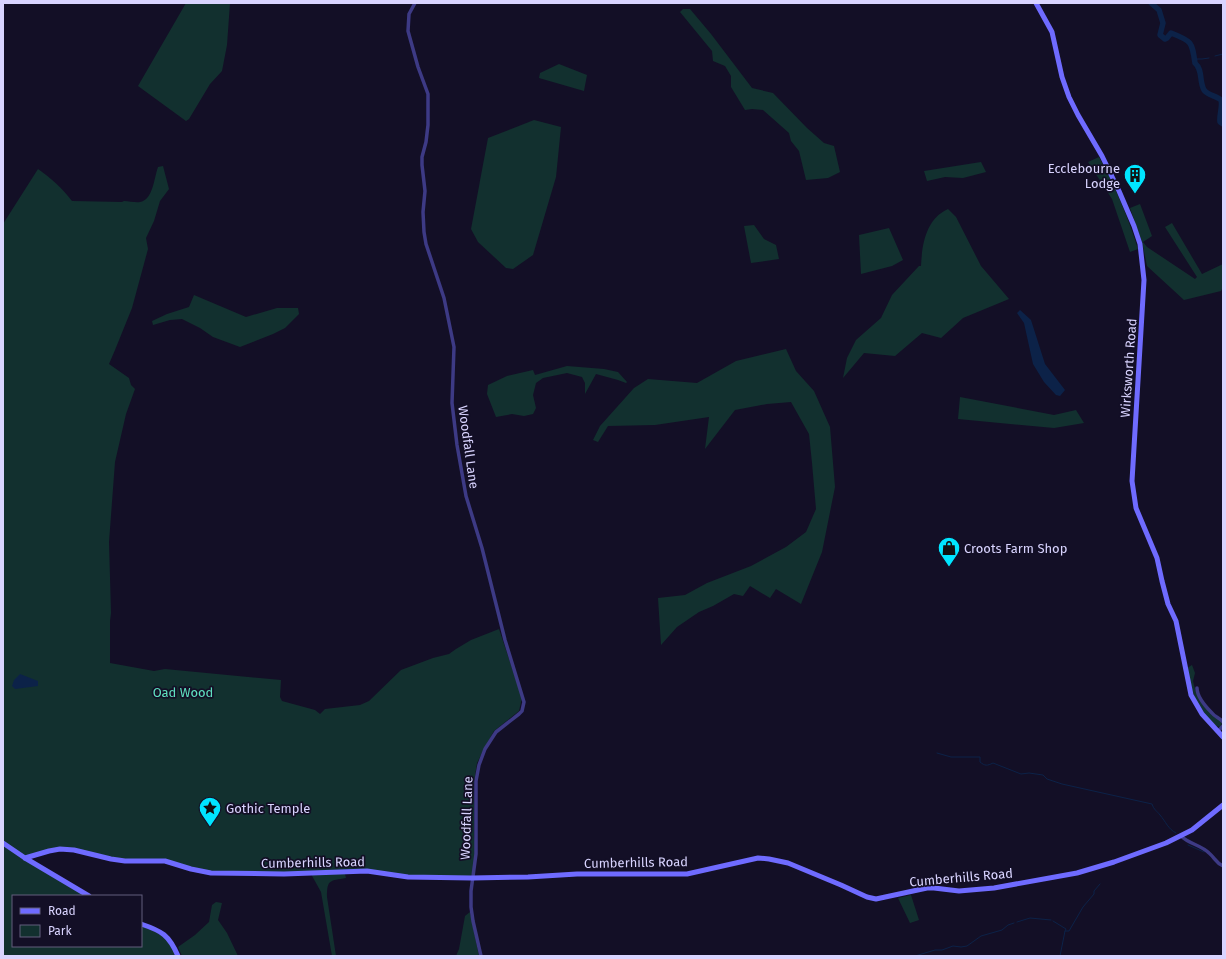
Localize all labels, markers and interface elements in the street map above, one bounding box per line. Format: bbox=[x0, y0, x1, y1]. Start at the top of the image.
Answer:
place label: Ecclebourne Lodge bbox=[1048, 161, 1120, 191]
building icon: Ecclebourne Lodge bbox=[1122, 162, 1148, 195]
street label: Wirksworth Road bbox=[1118, 318, 1139, 418]
street label: Woodfall Lane bbox=[455, 405, 482, 490]
shop icon: Croots Farm Shop bbox=[936, 535, 962, 568]
place label: Croots Farm Shop bbox=[964, 541, 1067, 556]
park label: Oad Wood bbox=[153, 685, 213, 700]
street label: Woodfall Lane bbox=[458, 776, 475, 860]
place icon: Gothic Temple bbox=[197, 795, 223, 828]
place label: Gothic Temple bbox=[226, 801, 310, 816]
street label: Cumberhills Road bbox=[261, 854, 365, 871]
street label: Cumberhills Road bbox=[584, 854, 688, 871]
street label: Cumberhills Road bbox=[909, 865, 1013, 890]
legend bbox=[12, 895, 142, 947]
text: Road bbox=[48, 904, 76, 918]
text: Park bbox=[48, 924, 72, 938]

